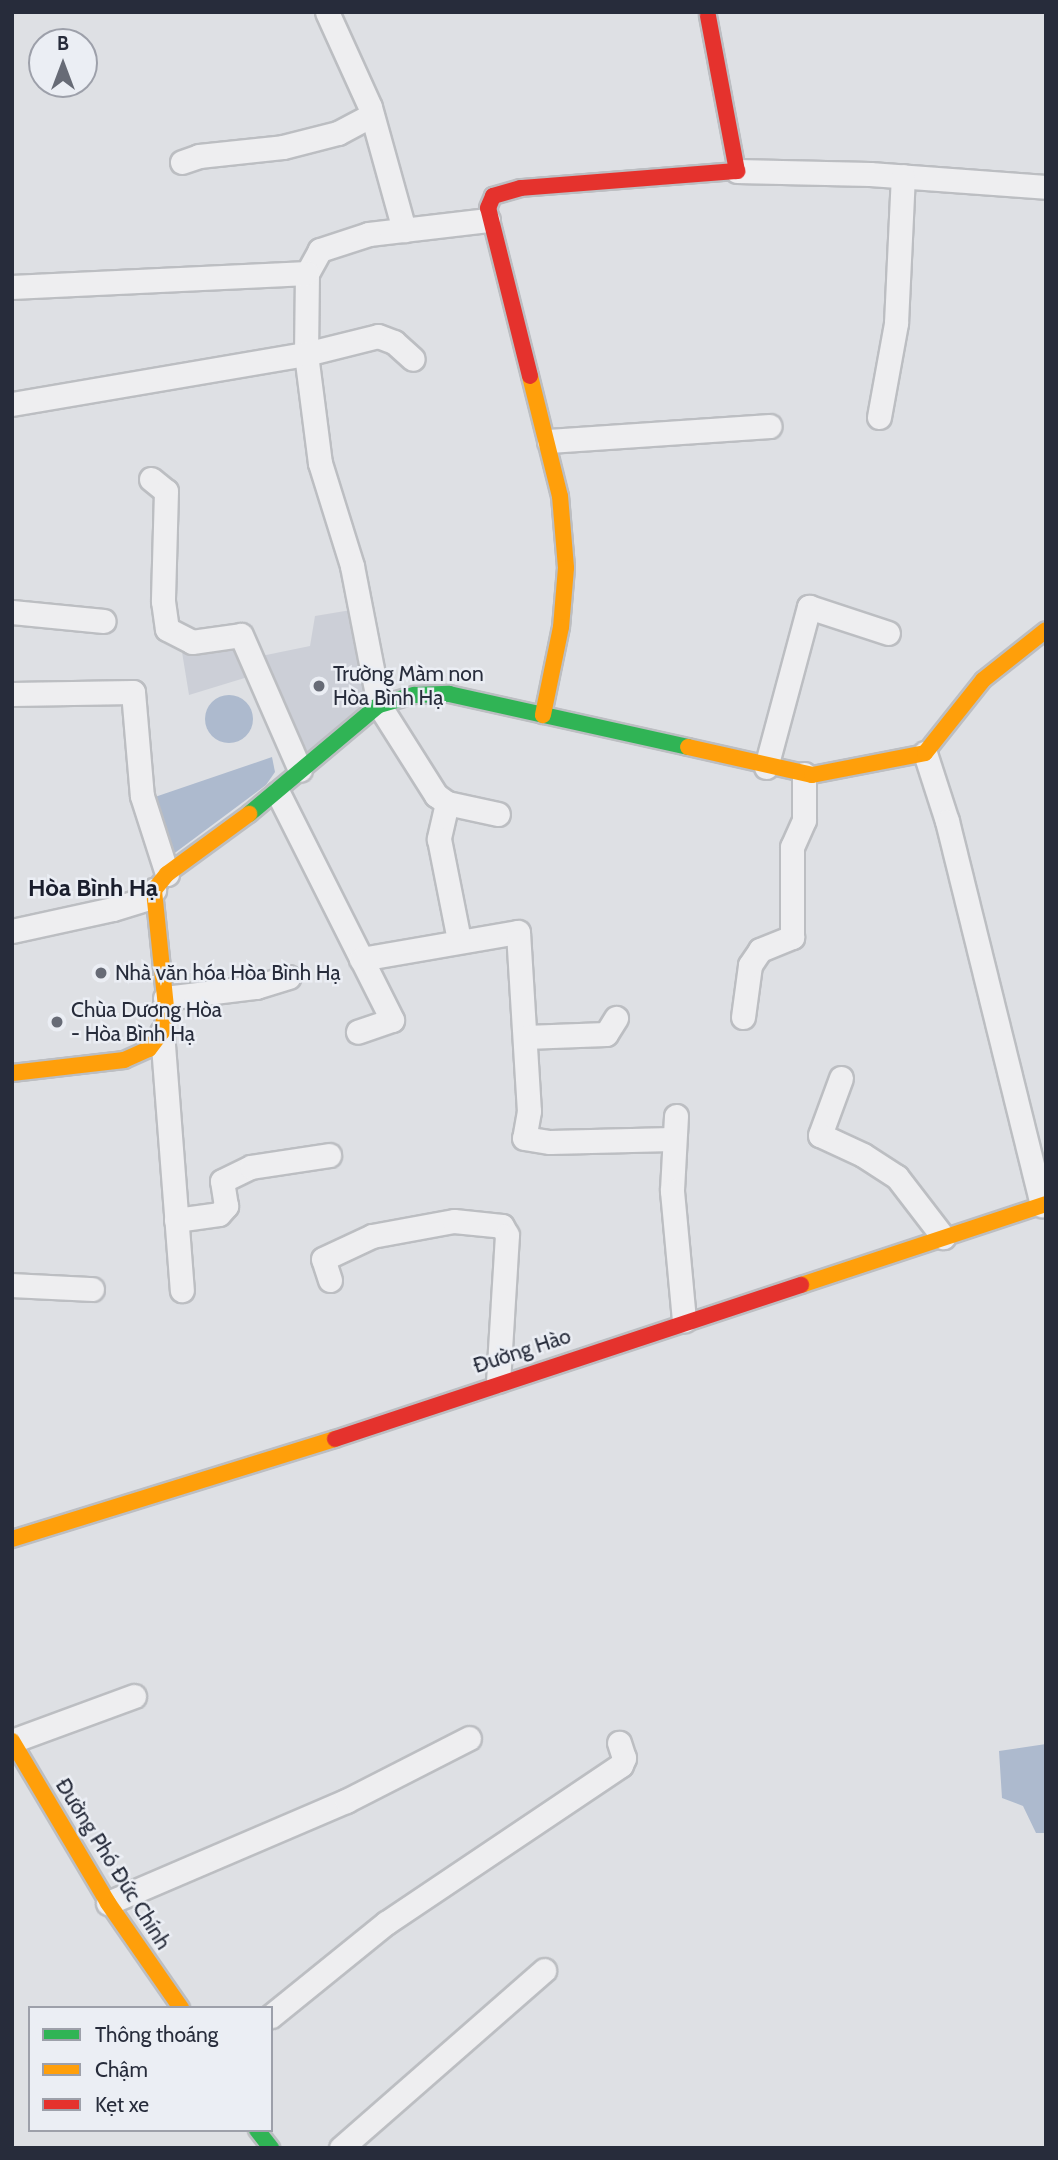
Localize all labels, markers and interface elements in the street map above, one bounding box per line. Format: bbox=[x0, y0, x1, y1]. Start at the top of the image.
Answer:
north arrow bbox=[28, 28, 98, 98]
text: B bbox=[57, 32, 69, 55]
place label: Trường Màm non Hòa Bình Hạ bbox=[333, 661, 484, 711]
marker: Trường Màm non Hòa Bình Hạ bbox=[311, 678, 327, 694]
district label: Hòa Bình Hạ bbox=[28, 874, 158, 902]
place label: Nhà văn hóa Hòa Bình Hạ bbox=[115, 960, 341, 986]
marker: Nhà văn hóa Hòa Bình Hạ bbox=[93, 965, 109, 981]
place label: Chùa Dương Hòa - Hòa Bình Hạ bbox=[71, 997, 222, 1047]
marker: Chùa Dương Hòa - Hòa Bình Hạ bbox=[49, 1014, 65, 1030]
street label: Đường Hào bbox=[470, 1323, 574, 1379]
street label: Đường Phó Đức Chính bbox=[50, 1774, 176, 1954]
legend bbox=[28, 2006, 273, 2132]
text: Thông thoáng bbox=[95, 2022, 218, 2047]
text: Chậm bbox=[95, 2057, 148, 2082]
text: Kẹt xe bbox=[95, 2092, 149, 2117]

